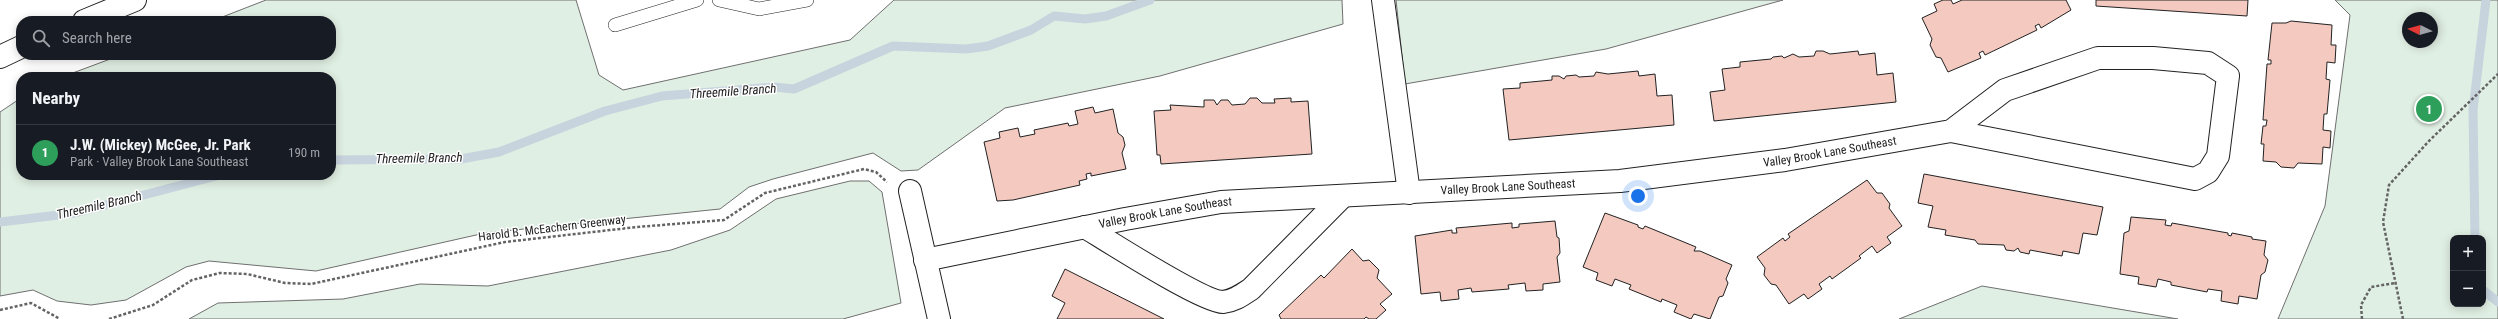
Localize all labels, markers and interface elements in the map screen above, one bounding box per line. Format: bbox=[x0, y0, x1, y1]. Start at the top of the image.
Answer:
north arrow bbox=[2402, 12, 2438, 48]
search box bbox=[16, 16, 336, 60]
icon: search bbox=[30, 27, 52, 49]
text: Search here bbox=[62, 29, 132, 47]
water label: Threemile Branch bbox=[689, 80, 777, 102]
text: Nearby bbox=[32, 88, 80, 108]
pin: 1 bbox=[2416, 94, 2442, 124]
street label: Valley Brook Lane Southeast bbox=[1762, 134, 1898, 170]
text: J.W. (Mickey) McGee, Jr. Park bbox=[70, 136, 251, 154]
text: 1 bbox=[42, 145, 48, 160]
text: 190 m bbox=[288, 145, 320, 160]
water label: Threemile Branch bbox=[375, 150, 463, 166]
text: Park · Valley Brook Lane Southeast bbox=[70, 154, 248, 169]
street label: Valley Brook Lane Southeast bbox=[1440, 176, 1576, 197]
your location bbox=[1628, 186, 1648, 206]
water label: Threemile Branch bbox=[55, 188, 143, 222]
street label: Valley Brook Lane Southeast bbox=[1097, 194, 1233, 231]
street label: Harold B. McEachern Greenway bbox=[478, 212, 626, 244]
map controls bbox=[2450, 235, 2486, 307]
button: + bbox=[2450, 235, 2486, 271]
button: − bbox=[2450, 271, 2486, 307]

